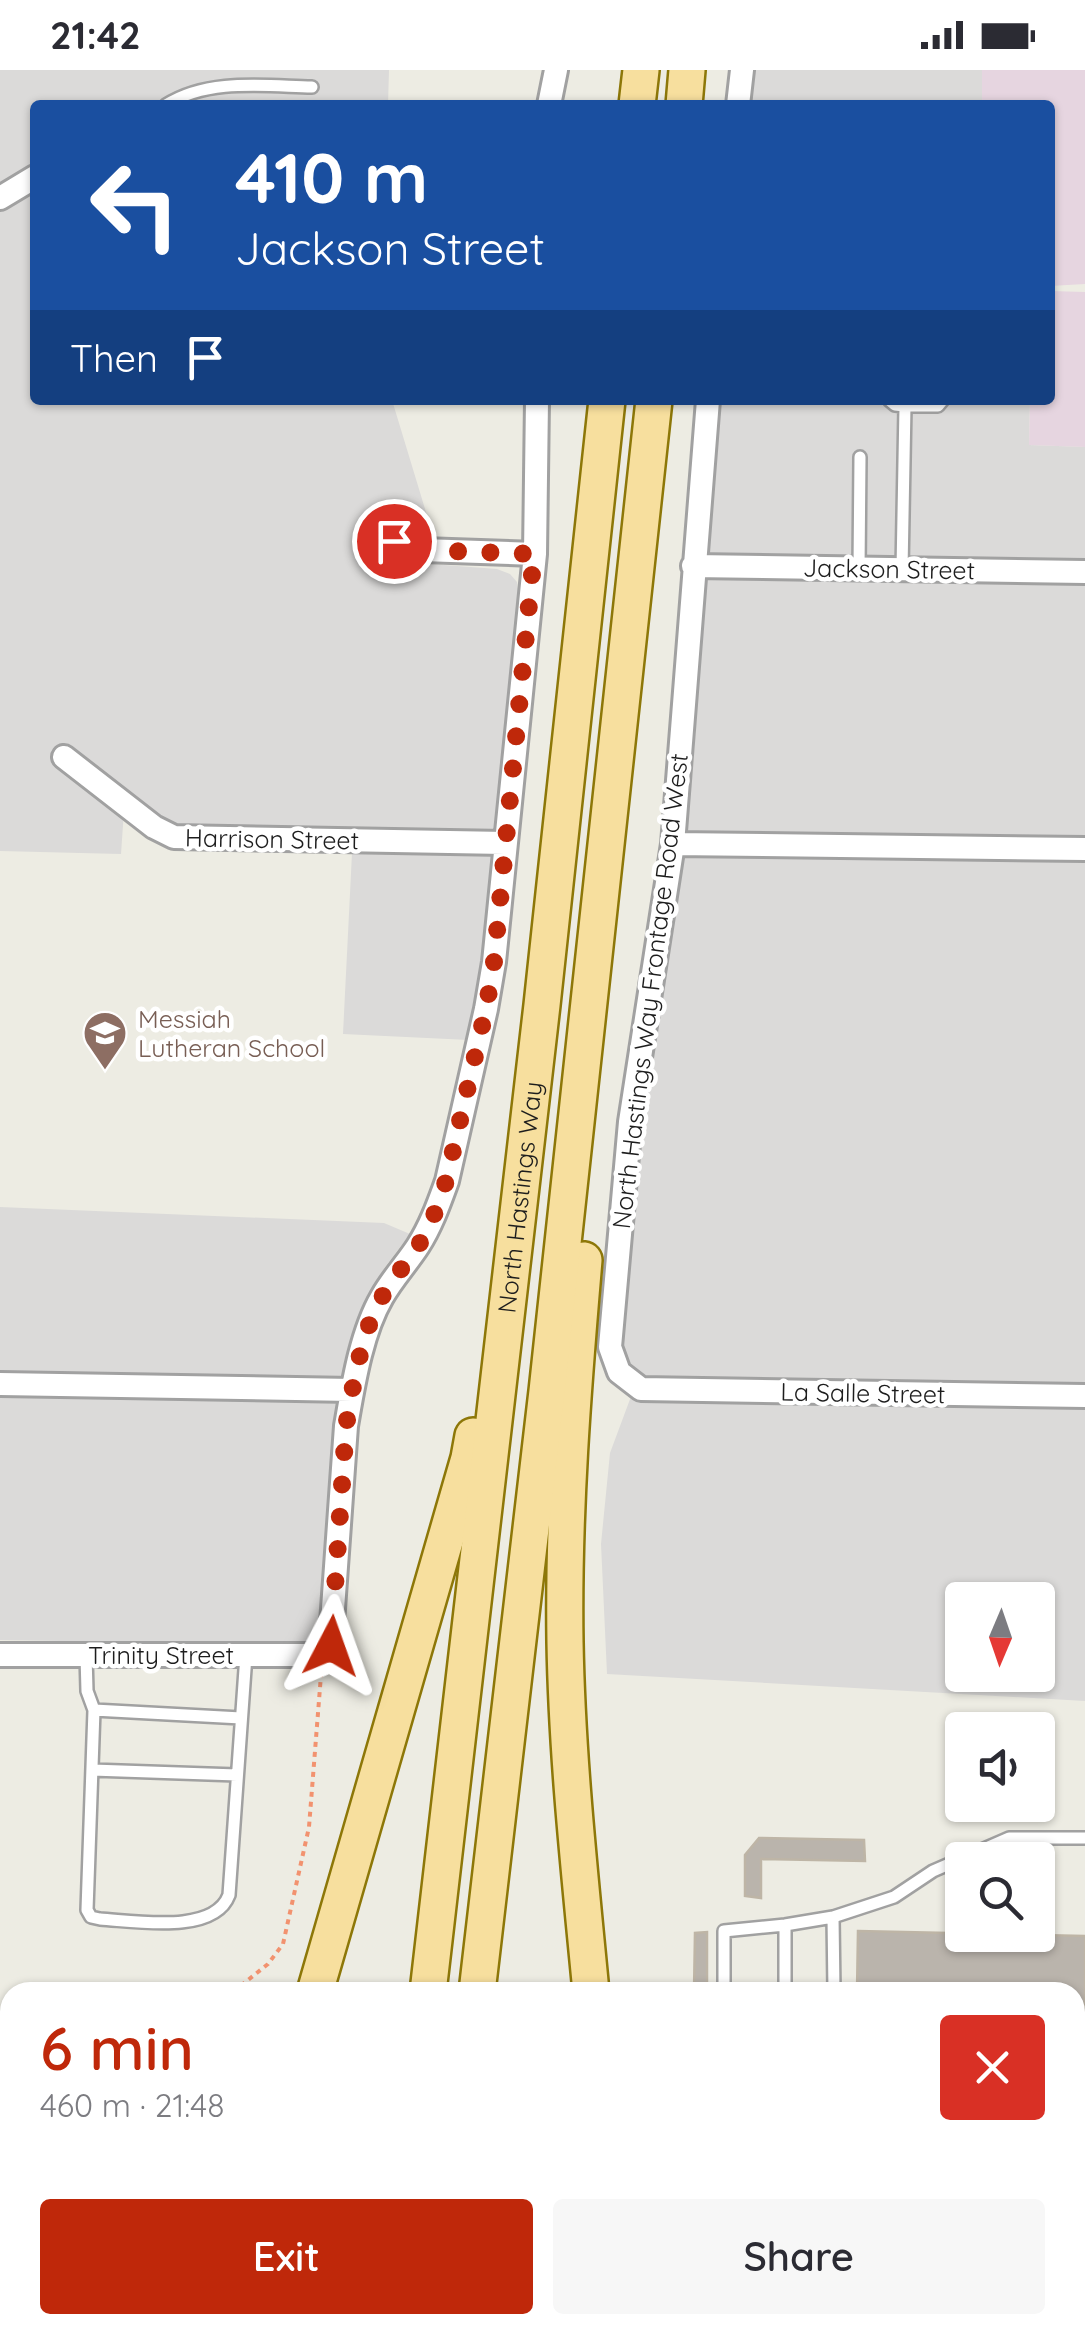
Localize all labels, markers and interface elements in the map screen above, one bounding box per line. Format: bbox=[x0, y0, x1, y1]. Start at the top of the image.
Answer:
text: 21:42 bbox=[50, 11, 141, 59]
text: 410 m bbox=[235, 133, 428, 221]
icon: left bbox=[70, 140, 200, 270]
text: Jackson Street bbox=[235, 220, 545, 276]
icon: arrive bbox=[178, 330, 233, 385]
text: Then bbox=[70, 334, 158, 382]
pin bbox=[352, 499, 437, 584]
icon: arrive bbox=[367, 514, 422, 569]
street label: Jackson Street bbox=[803, 552, 975, 585]
street label: North Hastings Way Frontage Road West bbox=[605, 751, 694, 1230]
street label: Harrison Street bbox=[185, 821, 359, 856]
place label: Messiah Lutheran School bbox=[138, 1003, 325, 1063]
school or university icon: Messiah Lutheran School bbox=[82, 1010, 128, 1071]
street label: North Hastings Way bbox=[491, 1080, 548, 1315]
street label: La Salle Street bbox=[780, 1376, 946, 1409]
north arrow bbox=[945, 1582, 1055, 1692]
map controls bbox=[945, 1582, 1055, 1952]
position arrow bbox=[279, 1594, 383, 1698]
street label: Trinity Street bbox=[88, 1639, 234, 1670]
button: sound bbox=[945, 1712, 1055, 1822]
button: search bbox=[945, 1842, 1055, 1952]
text: 6 min bbox=[40, 2010, 194, 2085]
button: close bbox=[940, 2015, 1045, 2120]
text: 460 m · 21:48 bbox=[40, 2085, 224, 2125]
button: Exit bbox=[40, 2199, 533, 2314]
button: Share bbox=[553, 2199, 1045, 2314]

